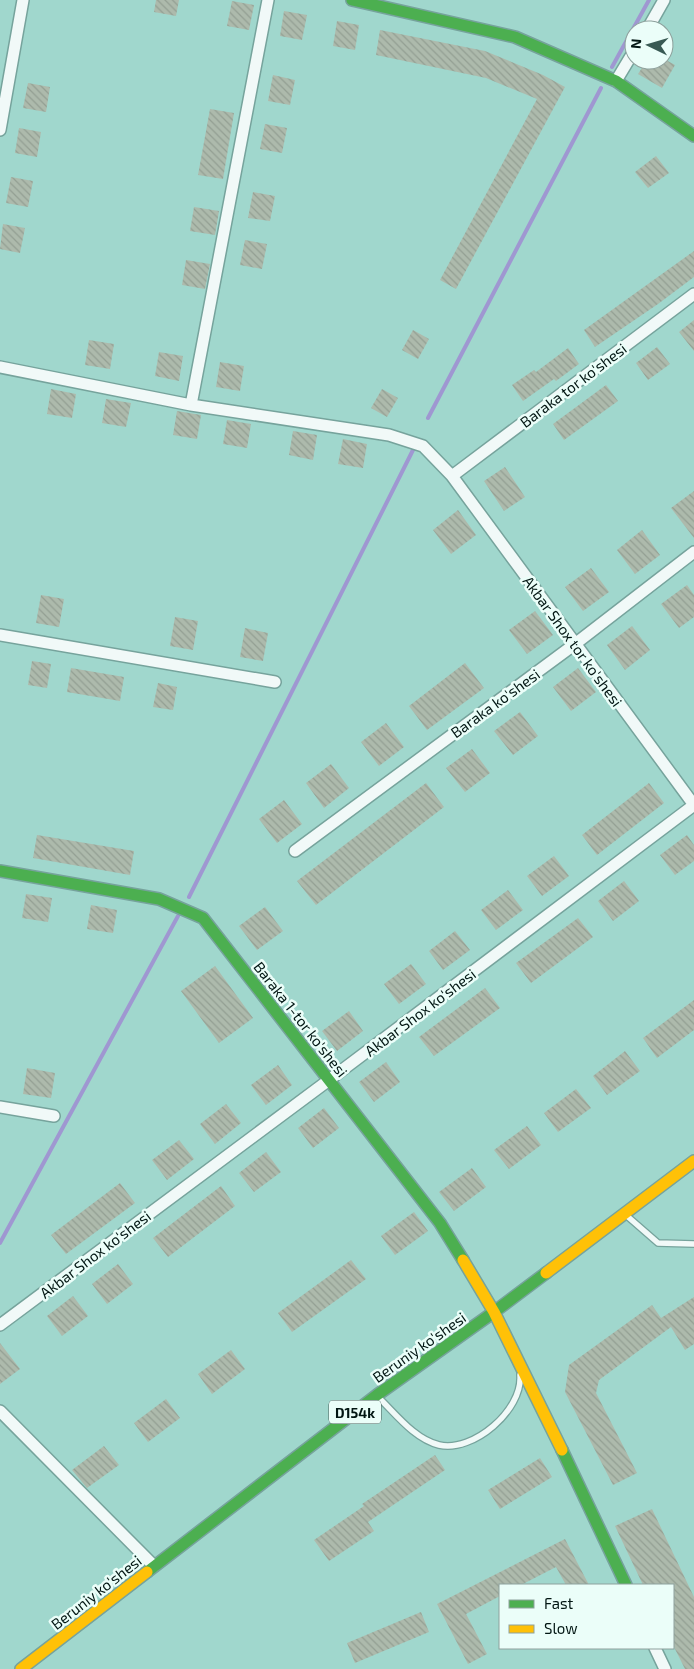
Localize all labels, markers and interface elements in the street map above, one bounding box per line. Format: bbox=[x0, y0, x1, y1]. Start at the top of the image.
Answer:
north arrow bbox=[624, 20, 674, 70]
text: N bbox=[627, 38, 644, 50]
street label: Baraka tor ko'shesi bbox=[516, 339, 630, 431]
street label: Akbar Shox tor ko'shesi bbox=[520, 572, 626, 710]
street label: Baraka ko'shesi bbox=[447, 665, 543, 741]
street label: Baraka 1-tor ko'shesi bbox=[250, 958, 352, 1080]
street label: Akbar Shox ko'shesi bbox=[361, 964, 479, 1060]
street label: Akbar Shox ko'shesi bbox=[36, 1206, 154, 1302]
street label: Beruniy ko'shesi bbox=[369, 1308, 469, 1386]
road number: D154k bbox=[329, 1400, 381, 1424]
street label: Beruniy ko'shesi bbox=[47, 1551, 145, 1633]
legend bbox=[499, 1584, 674, 1649]
text: Fast bbox=[544, 1594, 574, 1612]
text: Slow bbox=[544, 1619, 578, 1637]

